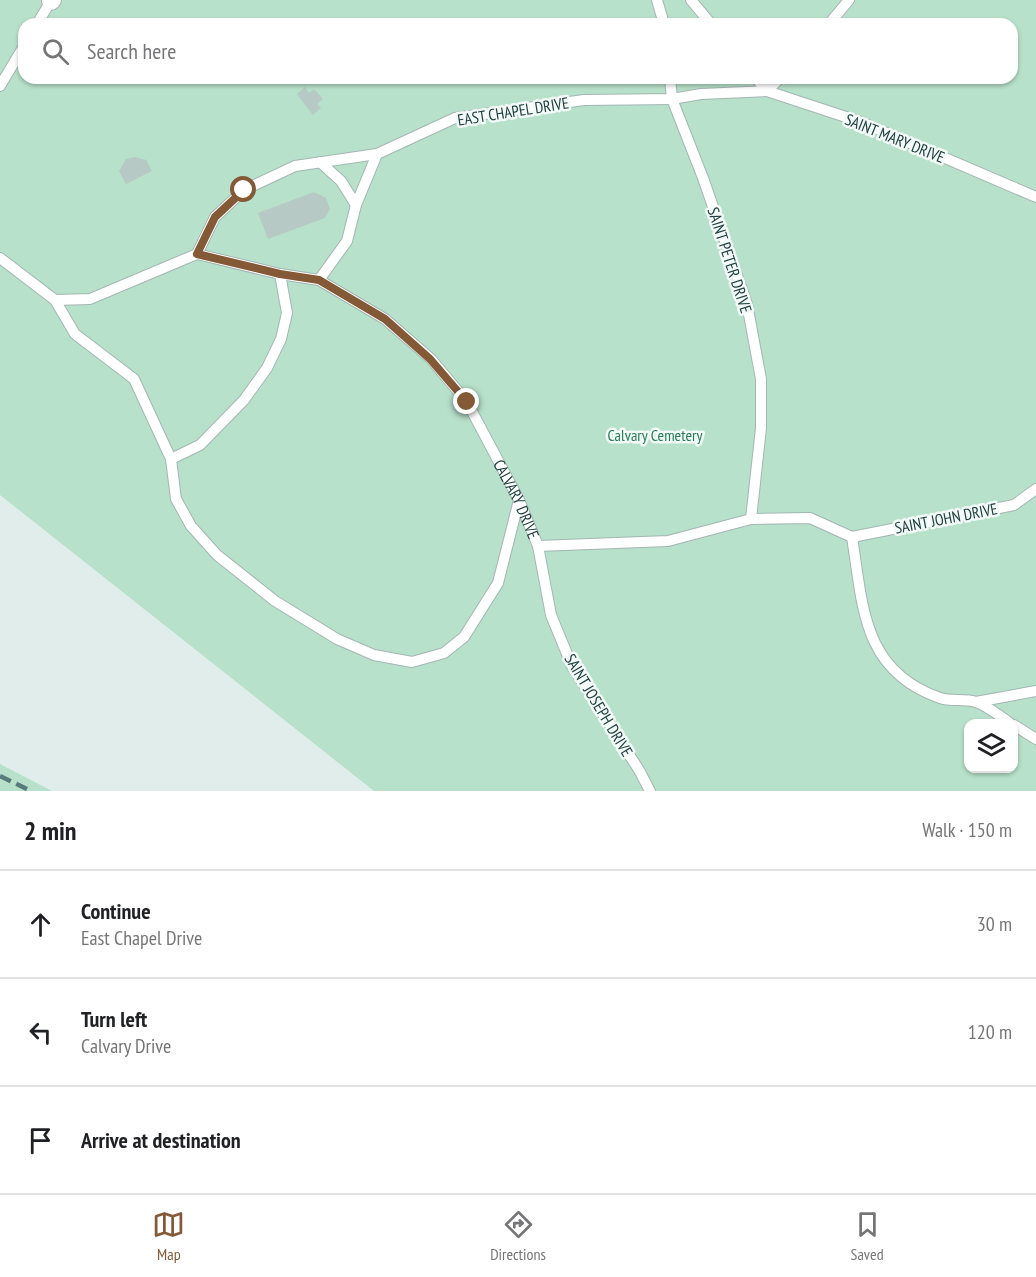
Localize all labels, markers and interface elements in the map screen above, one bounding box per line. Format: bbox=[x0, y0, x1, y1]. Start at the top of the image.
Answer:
search box bbox=[18, 18, 1018, 84]
icon: search bbox=[39, 35, 72, 68]
text: Search here bbox=[87, 37, 176, 65]
street label: EAST CHAPEL DRIVE bbox=[456, 92, 570, 130]
street label: SAINT MARY DRIVE bbox=[842, 109, 948, 167]
route start bbox=[230, 176, 256, 202]
street label: SAINT PETER DRIVE bbox=[703, 205, 757, 316]
route end bbox=[453, 388, 479, 414]
park label: Calvary Cemetery bbox=[608, 425, 702, 445]
street label: CALVARY DRIVE bbox=[489, 456, 544, 542]
street label: SAINT JOHN DRIVE bbox=[893, 498, 999, 538]
street label: SAINT JOSEPH DRIVE bbox=[560, 650, 638, 760]
map controls bbox=[964, 719, 1018, 773]
button: layers bbox=[964, 719, 1018, 773]
text: 2 min bbox=[24, 814, 77, 847]
text: Walk · 150 m bbox=[922, 817, 1012, 843]
text: Continue bbox=[81, 897, 151, 925]
icon: ahead bbox=[24, 908, 57, 941]
text: 30 m bbox=[977, 911, 1012, 937]
text: East Chapel Drive bbox=[81, 925, 202, 951]
text: Turn left bbox=[81, 1005, 147, 1033]
icon: left bbox=[24, 1016, 57, 1049]
text: 120 m bbox=[968, 1019, 1012, 1045]
text: Calvary Drive bbox=[81, 1033, 171, 1059]
icon: arrive bbox=[24, 1124, 57, 1157]
text: Arrive at destination bbox=[81, 1126, 241, 1154]
tab: Map bbox=[152, 1208, 185, 1264]
tab: Directions bbox=[490, 1208, 546, 1264]
tab: Saved bbox=[851, 1208, 884, 1264]

